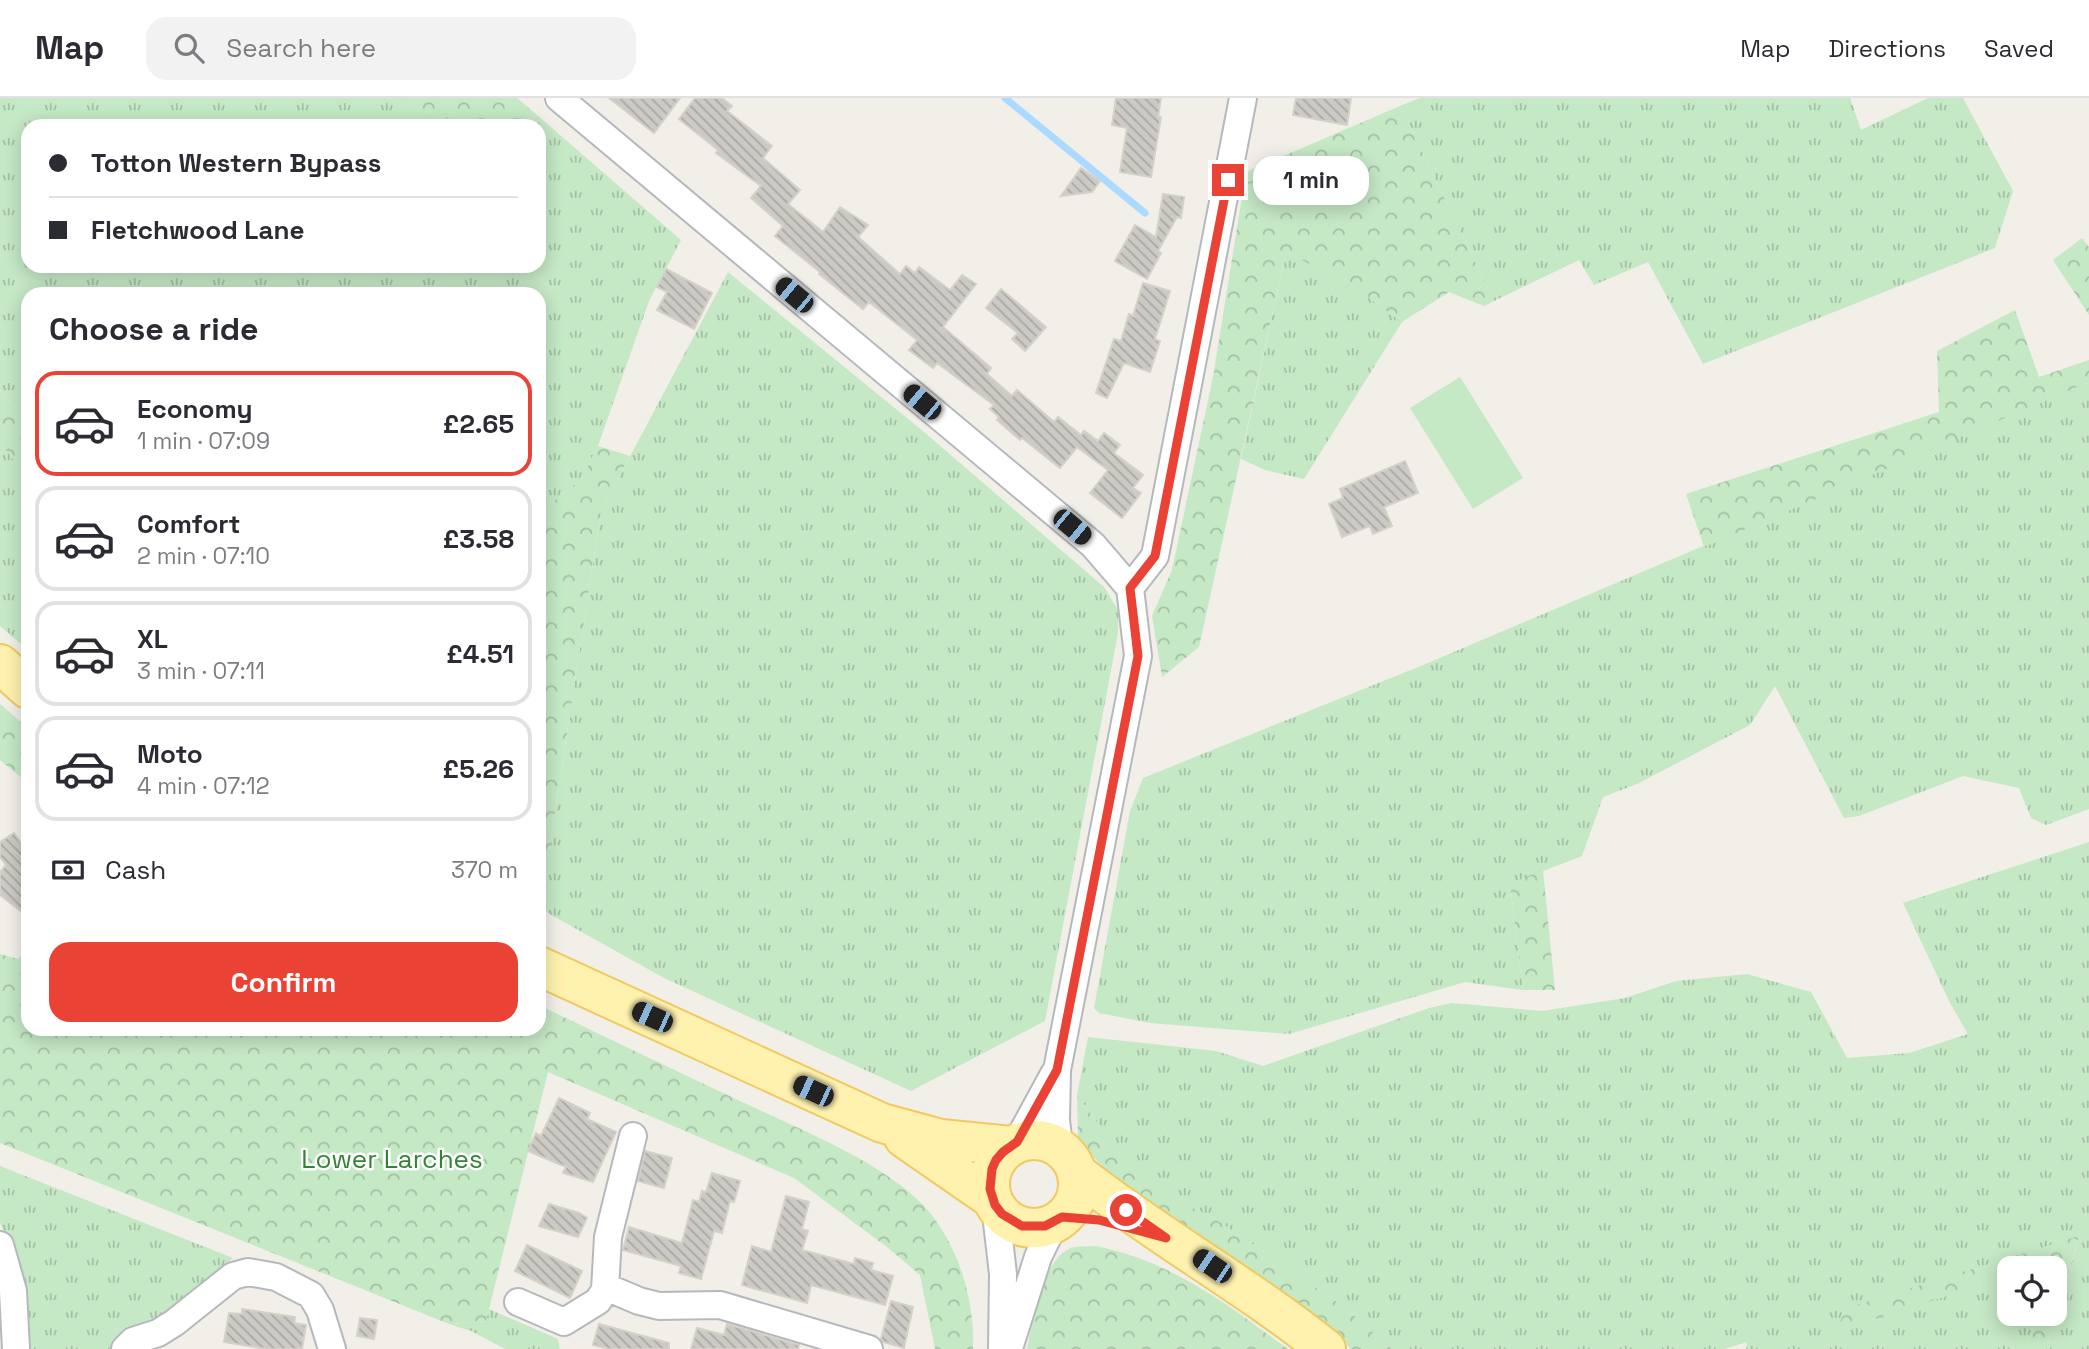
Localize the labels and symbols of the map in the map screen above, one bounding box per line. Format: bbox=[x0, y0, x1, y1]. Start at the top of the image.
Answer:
callout: 1 min bbox=[1252, 155, 1368, 204]
route end bbox=[1212, 164, 1244, 196]
car bbox=[772, 273, 817, 317]
car bbox=[900, 380, 945, 424]
car bbox=[1050, 505, 1095, 549]
car bbox=[629, 999, 676, 1035]
car bbox=[790, 1073, 837, 1109]
park label: Lower Larches bbox=[301, 1142, 483, 1176]
route start bbox=[1110, 1194, 1142, 1226]
car bbox=[1189, 1246, 1236, 1286]

